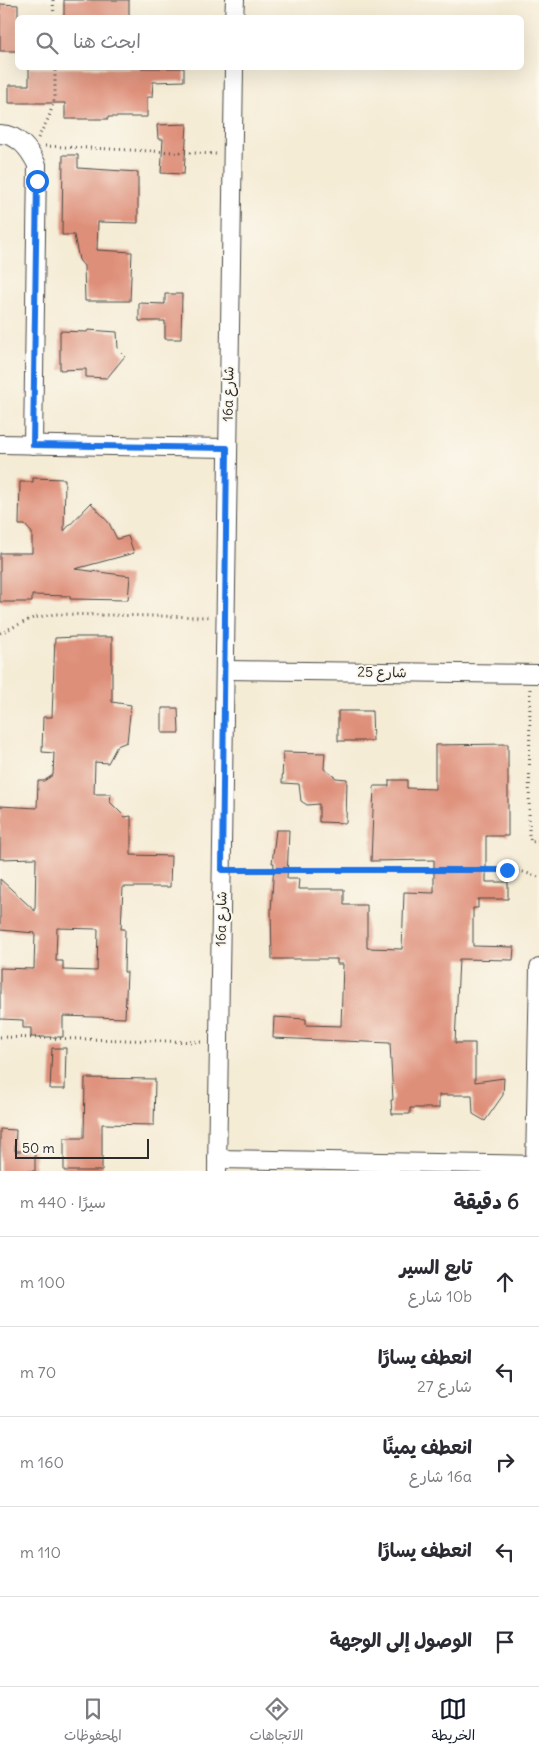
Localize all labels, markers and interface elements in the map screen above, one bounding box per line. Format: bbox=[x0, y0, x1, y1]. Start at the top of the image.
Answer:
search box bbox=[15, 15, 524, 70]
icon: search bbox=[33, 29, 61, 57]
text: ابحث هنا bbox=[73, 29, 141, 53]
route start bbox=[26, 170, 49, 193]
street label: 16a شارع bbox=[219, 366, 238, 422]
street label: شارع 25 bbox=[357, 663, 407, 682]
route end bbox=[496, 859, 519, 882]
street label: 16a شارع bbox=[212, 891, 231, 947]
scale bar bbox=[15, 1136, 149, 1159]
text: 50 m bbox=[22, 1139, 55, 1157]
text: 6 دقيقة bbox=[453, 1188, 519, 1215]
text: سيرًا · 440 m bbox=[20, 1192, 106, 1212]
text: تابع السير bbox=[400, 1255, 472, 1279]
icon: ahead bbox=[491, 1268, 519, 1296]
text: 100 m bbox=[20, 1272, 65, 1292]
text: 10b شارع bbox=[408, 1286, 472, 1306]
text: انعطف يسارًا bbox=[378, 1345, 472, 1369]
icon: left bbox=[491, 1358, 519, 1386]
text: 70 m bbox=[20, 1362, 56, 1382]
text: شارع 27 bbox=[417, 1376, 472, 1396]
text: انعطف يمينًا bbox=[383, 1435, 472, 1459]
icon: right bbox=[491, 1448, 519, 1476]
text: 160 m bbox=[20, 1452, 64, 1472]
text: 16a شارع bbox=[409, 1466, 472, 1486]
text: انعطف يسارًا bbox=[378, 1538, 472, 1562]
icon: left bbox=[491, 1538, 519, 1566]
text: 110 m bbox=[20, 1542, 61, 1562]
text: الوصول إلى الوجهة bbox=[329, 1628, 472, 1652]
icon: arrive bbox=[491, 1628, 519, 1656]
tab: المحفوظات bbox=[64, 1695, 122, 1748]
tab: الاتجاهات bbox=[249, 1695, 304, 1748]
tab: الخريطة bbox=[431, 1695, 475, 1748]

